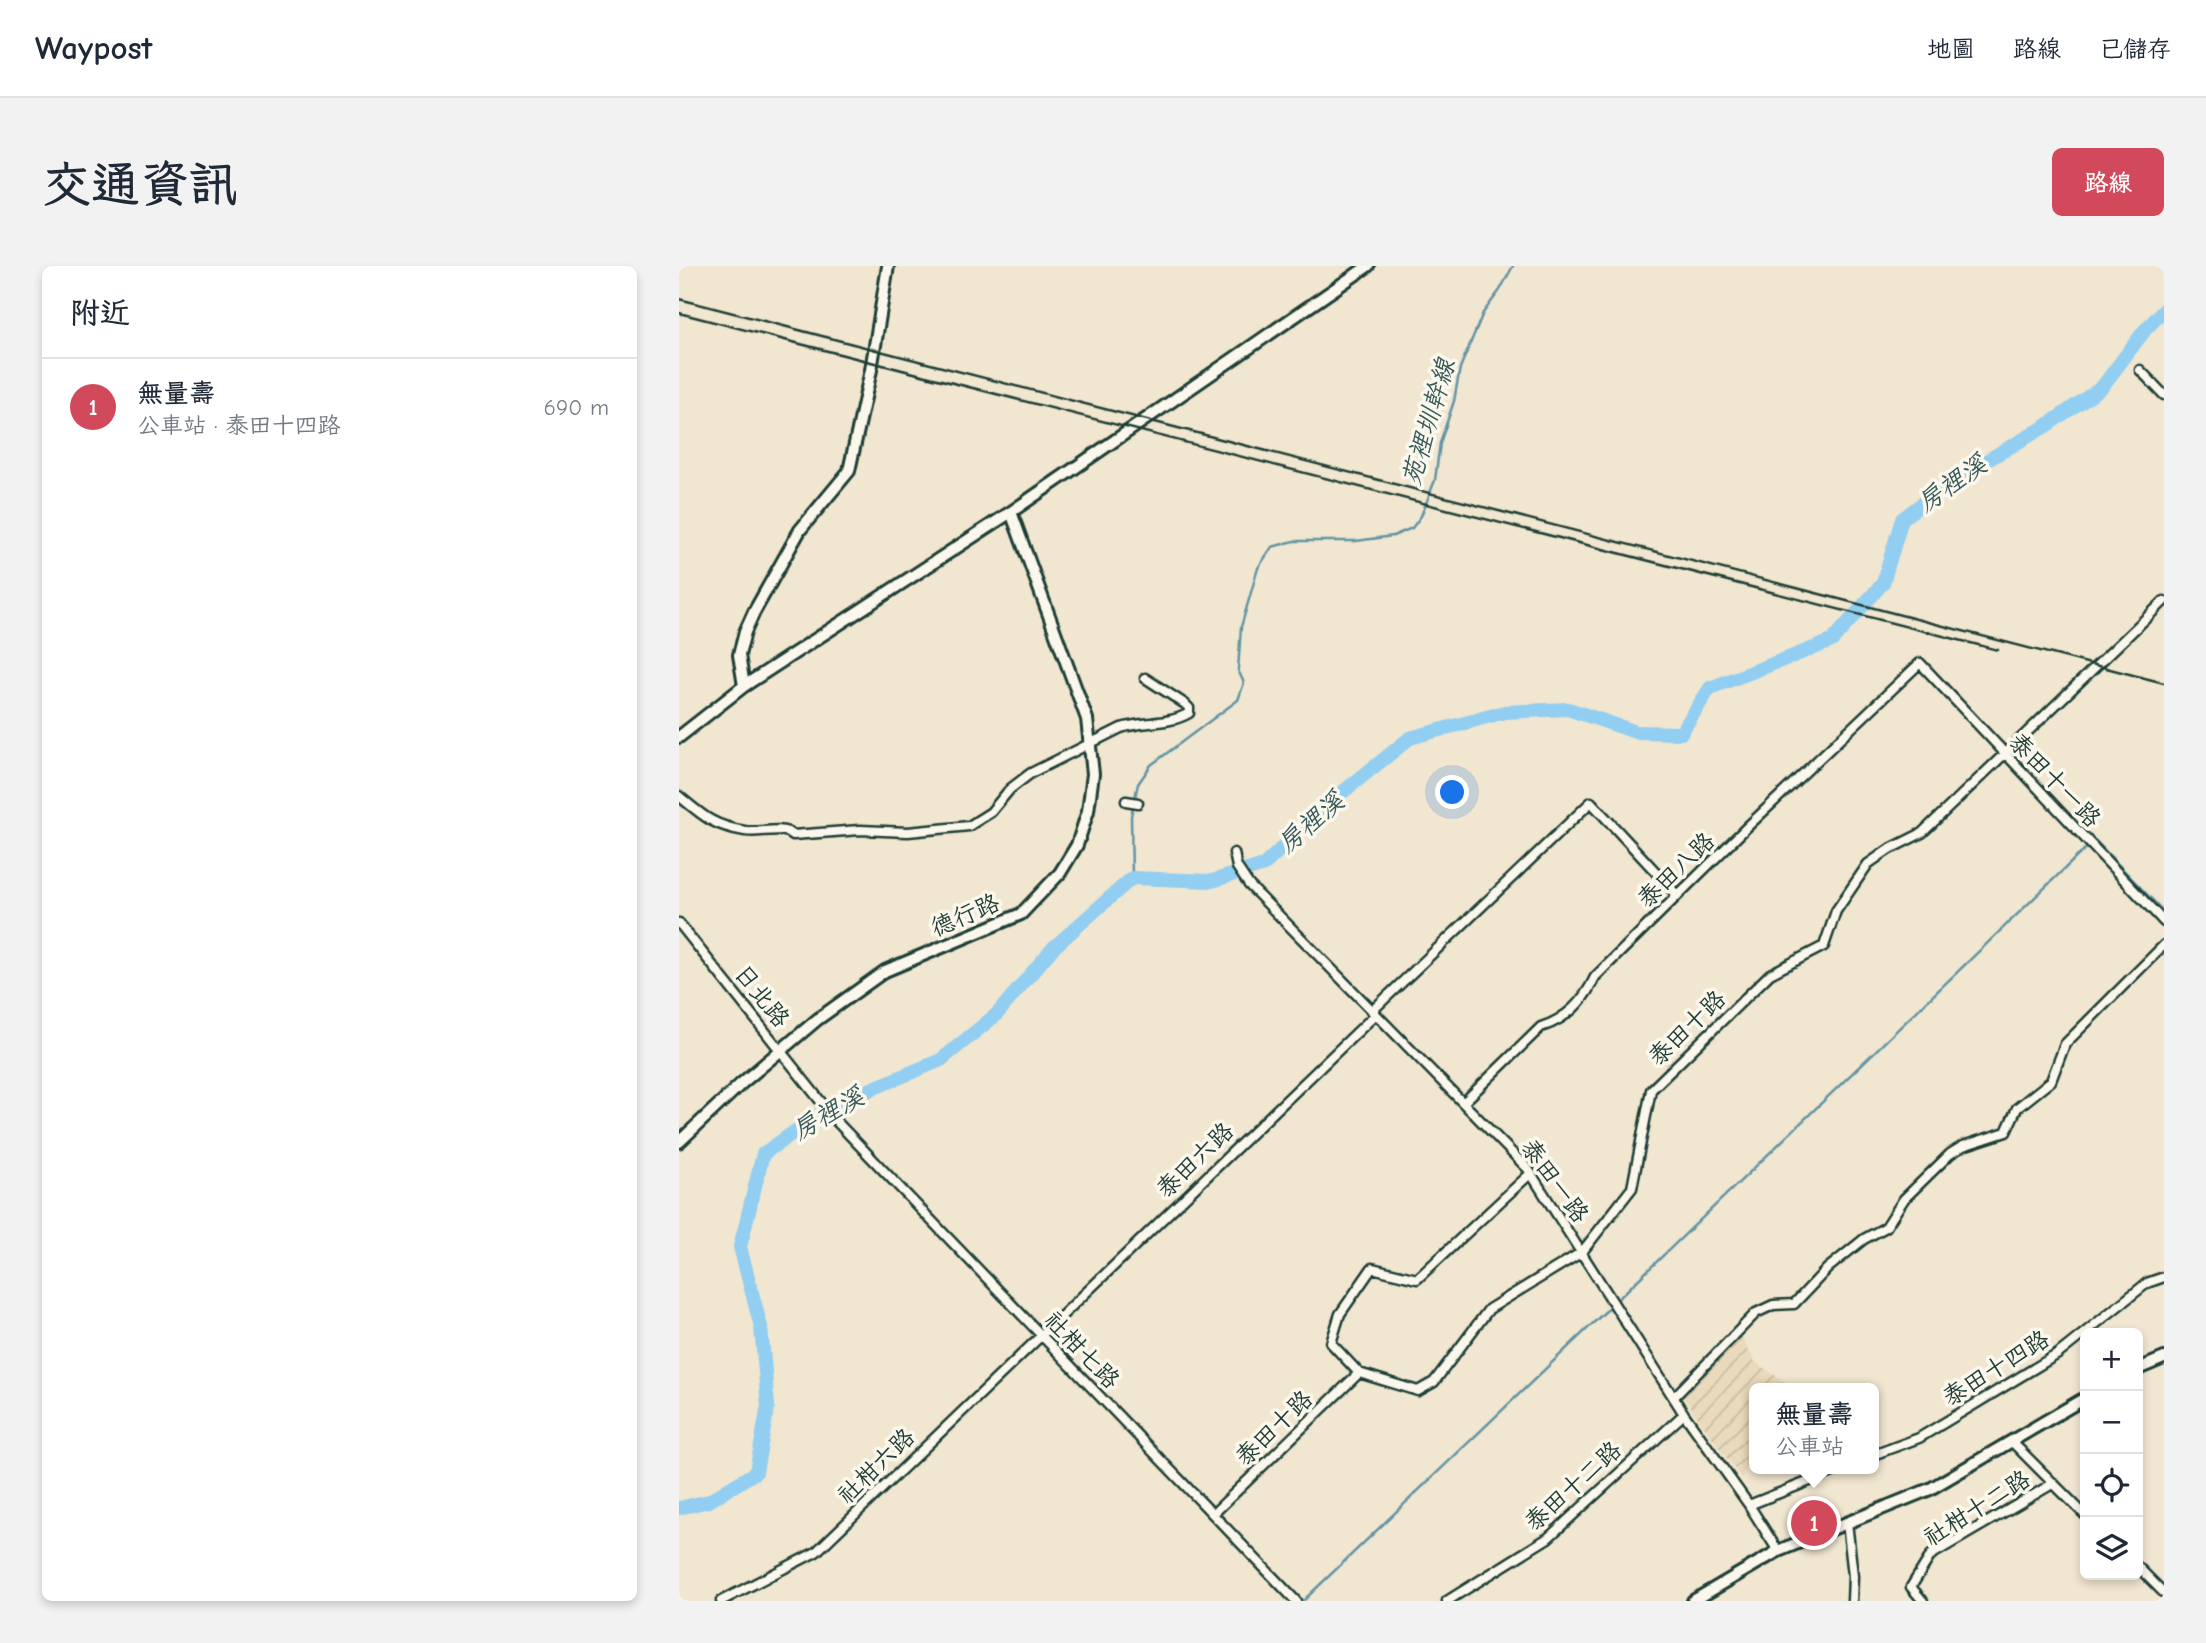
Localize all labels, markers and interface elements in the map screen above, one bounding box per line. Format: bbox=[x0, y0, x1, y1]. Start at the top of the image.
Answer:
text: Waypost bbox=[35, 29, 152, 67]
text: 地圖 bbox=[1927, 35, 1975, 63]
text: 路線 bbox=[2013, 35, 2061, 63]
text: 已儲存 bbox=[2099, 35, 2171, 63]
button: 路線 bbox=[2052, 148, 2164, 216]
text: 交通資訊 bbox=[42, 157, 238, 213]
text: 附近 bbox=[70, 296, 130, 331]
water label: 苑裡圳幹線 bbox=[1397, 353, 1462, 489]
text: 無量壽 bbox=[137, 379, 215, 409]
text: 1 bbox=[88, 394, 98, 421]
text: 690 m bbox=[544, 394, 609, 421]
text: 公車站 · 泰田十四路 bbox=[137, 412, 340, 439]
water label: 房裡溪 bbox=[1911, 448, 1994, 519]
street label: 泰田十一路 bbox=[2003, 727, 2107, 833]
your location bbox=[1435, 775, 1469, 809]
water label: 房裡溪 bbox=[1272, 785, 1352, 860]
street label: 泰田八路 bbox=[1632, 827, 1720, 913]
street label: 德行路 bbox=[926, 888, 1004, 942]
street label: 日北路 bbox=[728, 959, 796, 1033]
street label: 泰田十路 bbox=[1643, 985, 1731, 1071]
water label: 房裡溪 bbox=[787, 1081, 871, 1146]
street label: 泰田六路 bbox=[1151, 1117, 1239, 1203]
street label: 泰田一路 bbox=[1515, 1134, 1595, 1228]
street label: 社柑七路 bbox=[1039, 1306, 1125, 1394]
street label: 泰田十四路 bbox=[1938, 1324, 2054, 1412]
map controls bbox=[2080, 1328, 2143, 1580]
button: + bbox=[2080, 1328, 2143, 1391]
popup bbox=[1749, 1383, 1879, 1474]
street label: 泰田十路 bbox=[1230, 1385, 1318, 1471]
button: − bbox=[2080, 1391, 2143, 1454]
text: 無量壽 bbox=[1775, 1400, 1853, 1430]
street label: 社柑六路 bbox=[832, 1423, 920, 1509]
text: 公車站 bbox=[1775, 1433, 1844, 1460]
street label: 泰田十二路 bbox=[1519, 1435, 1627, 1537]
button: locate bbox=[2080, 1454, 2143, 1517]
street label: 社柑十二路 bbox=[1919, 1464, 2035, 1552]
pin: 1 bbox=[1791, 1497, 1837, 1549]
button: layers bbox=[2080, 1517, 2143, 1580]

